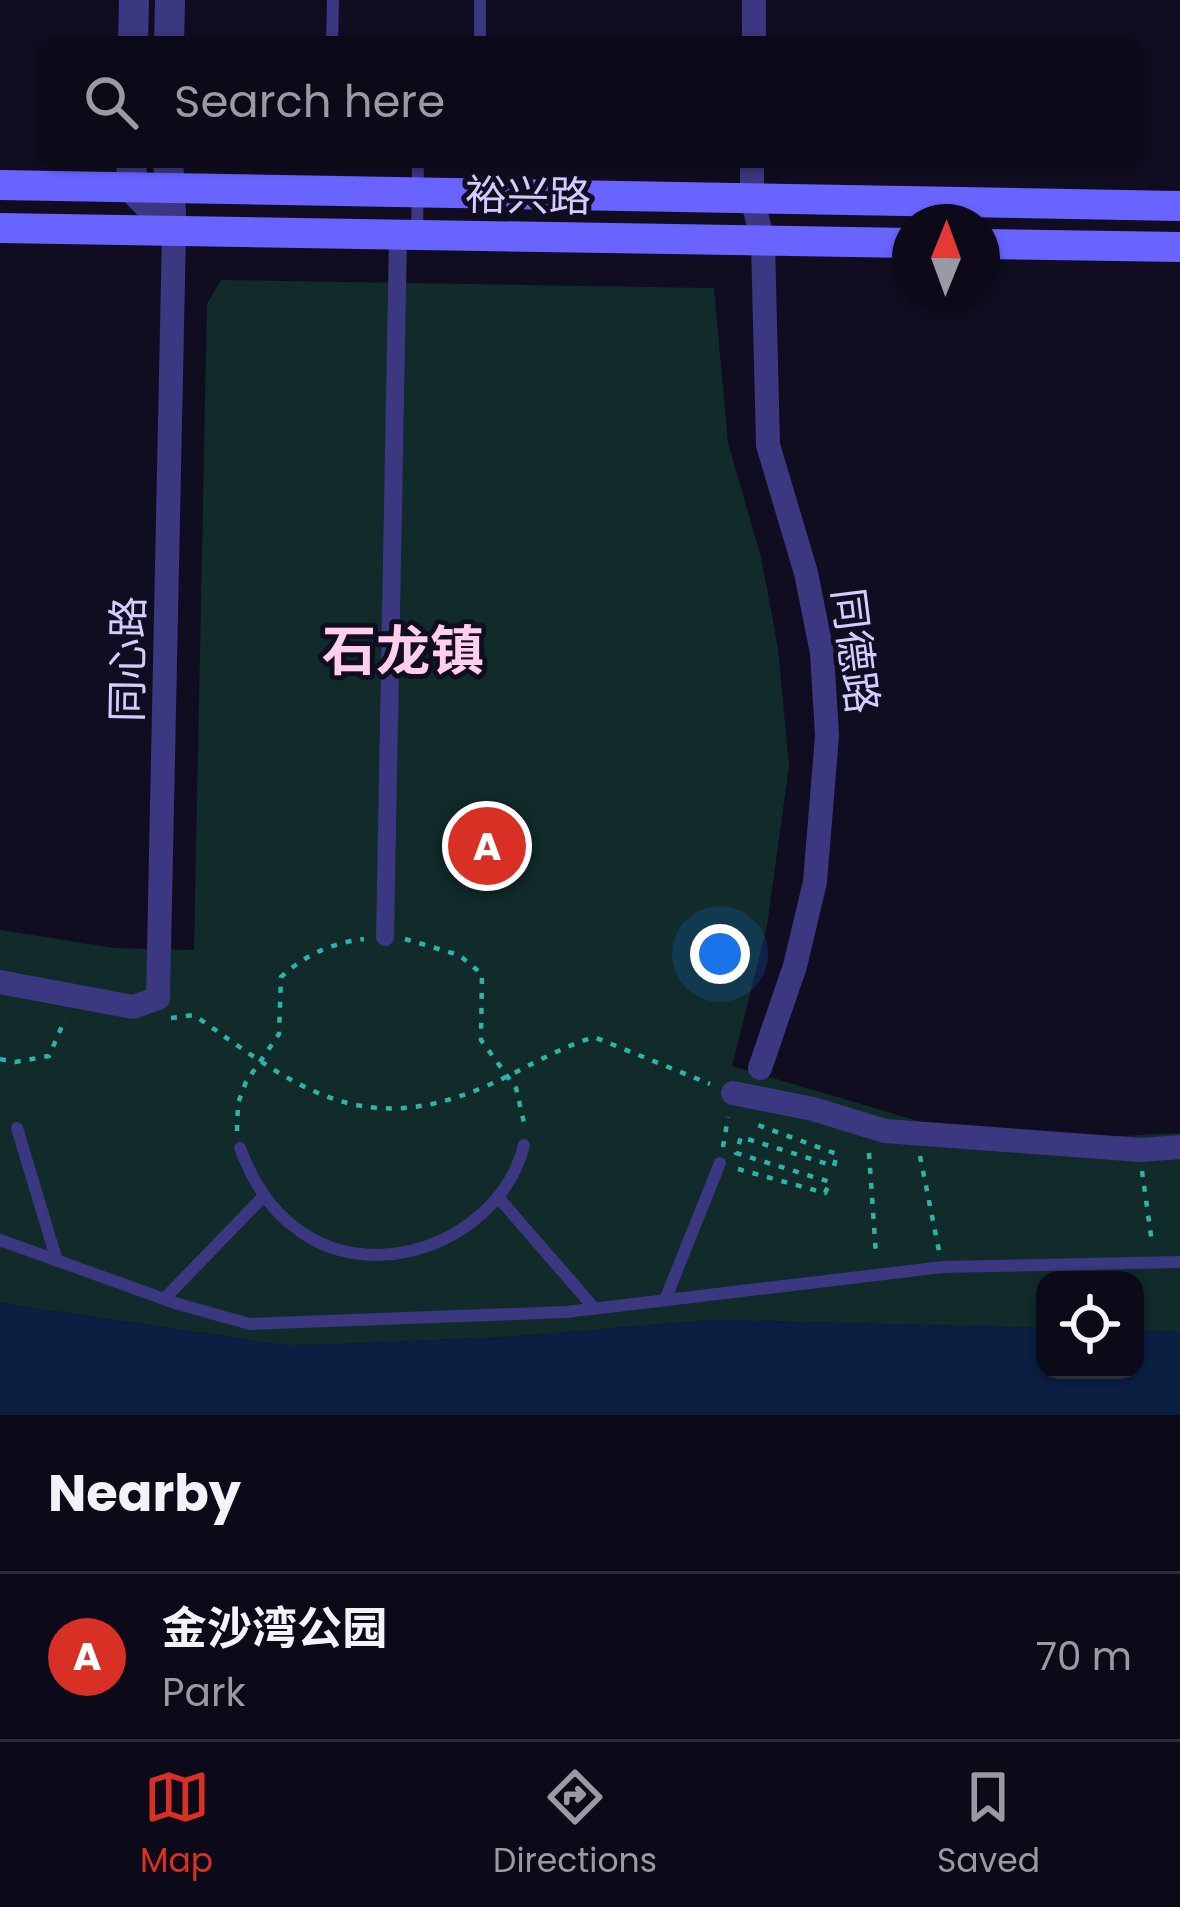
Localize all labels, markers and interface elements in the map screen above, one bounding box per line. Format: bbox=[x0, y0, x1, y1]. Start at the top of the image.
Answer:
search box bbox=[36, 36, 1144, 168]
icon: search bbox=[78, 69, 144, 135]
text: Search here bbox=[174, 70, 445, 133]
street label: 裕兴路 bbox=[464, 165, 592, 227]
north arrow bbox=[892, 204, 1000, 312]
street label: 同德路 bbox=[818, 585, 892, 717]
street label: 同心路 bbox=[97, 595, 159, 723]
district label: 石龙镇 bbox=[322, 613, 484, 689]
pin: A bbox=[448, 801, 526, 891]
your location bbox=[690, 924, 750, 984]
map controls bbox=[1036, 1271, 1144, 1379]
button: locate bbox=[1036, 1271, 1144, 1379]
text: Nearby bbox=[48, 1457, 241, 1529]
text: 金沙湾公园 bbox=[162, 1597, 387, 1660]
text: A bbox=[73, 1629, 101, 1684]
text: 70 m bbox=[1036, 1629, 1132, 1684]
text: Park bbox=[162, 1665, 246, 1720]
tab: Map bbox=[140, 1764, 213, 1886]
tab: Directions bbox=[493, 1764, 657, 1886]
tab: Saved bbox=[937, 1764, 1040, 1886]

